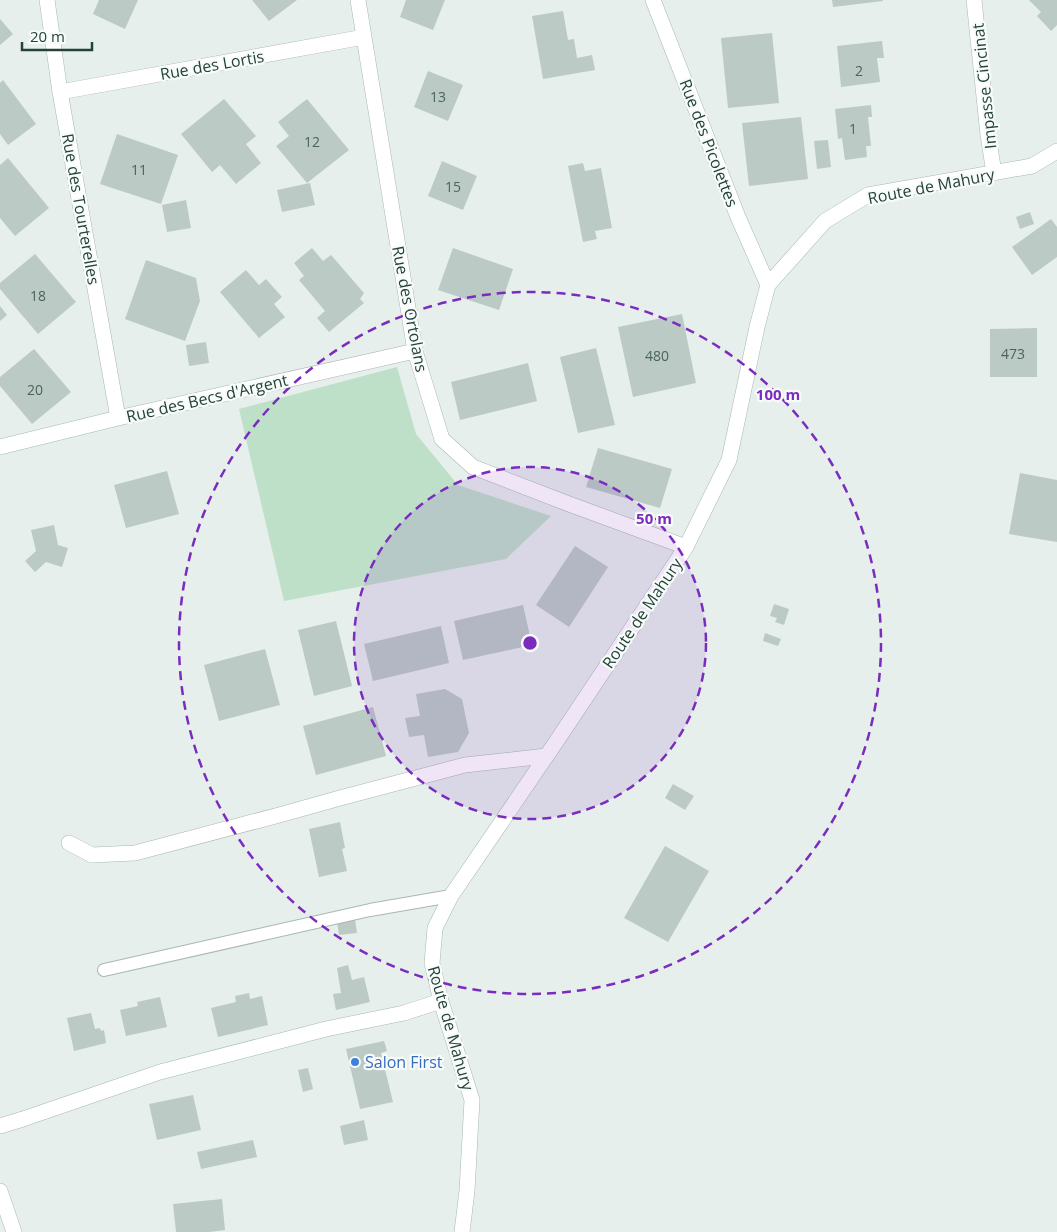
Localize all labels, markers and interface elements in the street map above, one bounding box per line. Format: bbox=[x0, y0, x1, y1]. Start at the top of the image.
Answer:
scale bar bbox=[22, 20, 92, 52]
street label: Impasse Cincinat bbox=[966, 22, 1002, 150]
text: 20 m bbox=[30, 26, 65, 46]
street label: Rue des Lortis bbox=[158, 45, 266, 85]
house number: 2 bbox=[855, 61, 863, 80]
street label: Rue des Picolettes bbox=[674, 76, 744, 210]
house number: 13 bbox=[430, 87, 446, 106]
house number: 1 bbox=[849, 119, 857, 138]
street label: Rue des Tourterelles bbox=[57, 132, 105, 286]
house number: 12 bbox=[304, 132, 320, 151]
house number: 11 bbox=[131, 160, 147, 179]
street label: Route de Mahury bbox=[866, 163, 997, 209]
house number: 15 bbox=[445, 177, 461, 196]
street label: Rue des Ortolans bbox=[387, 244, 433, 374]
house number: 18 bbox=[30, 286, 46, 305]
house number: 473 bbox=[1001, 344, 1025, 363]
house number: 480 bbox=[645, 346, 669, 365]
street label: Rue des Becs d'Argent bbox=[124, 369, 290, 427]
house number: 20 bbox=[27, 380, 43, 399]
text: 100 m bbox=[756, 384, 800, 404]
text: 50 m bbox=[636, 508, 672, 528]
street label: Route de Mahury bbox=[597, 553, 688, 672]
centre of rings bbox=[521, 634, 539, 652]
street label: Route de Mahury bbox=[423, 963, 480, 1094]
place label: Salon First bbox=[365, 1051, 443, 1073]
marker: Salon First bbox=[349, 1056, 361, 1068]

